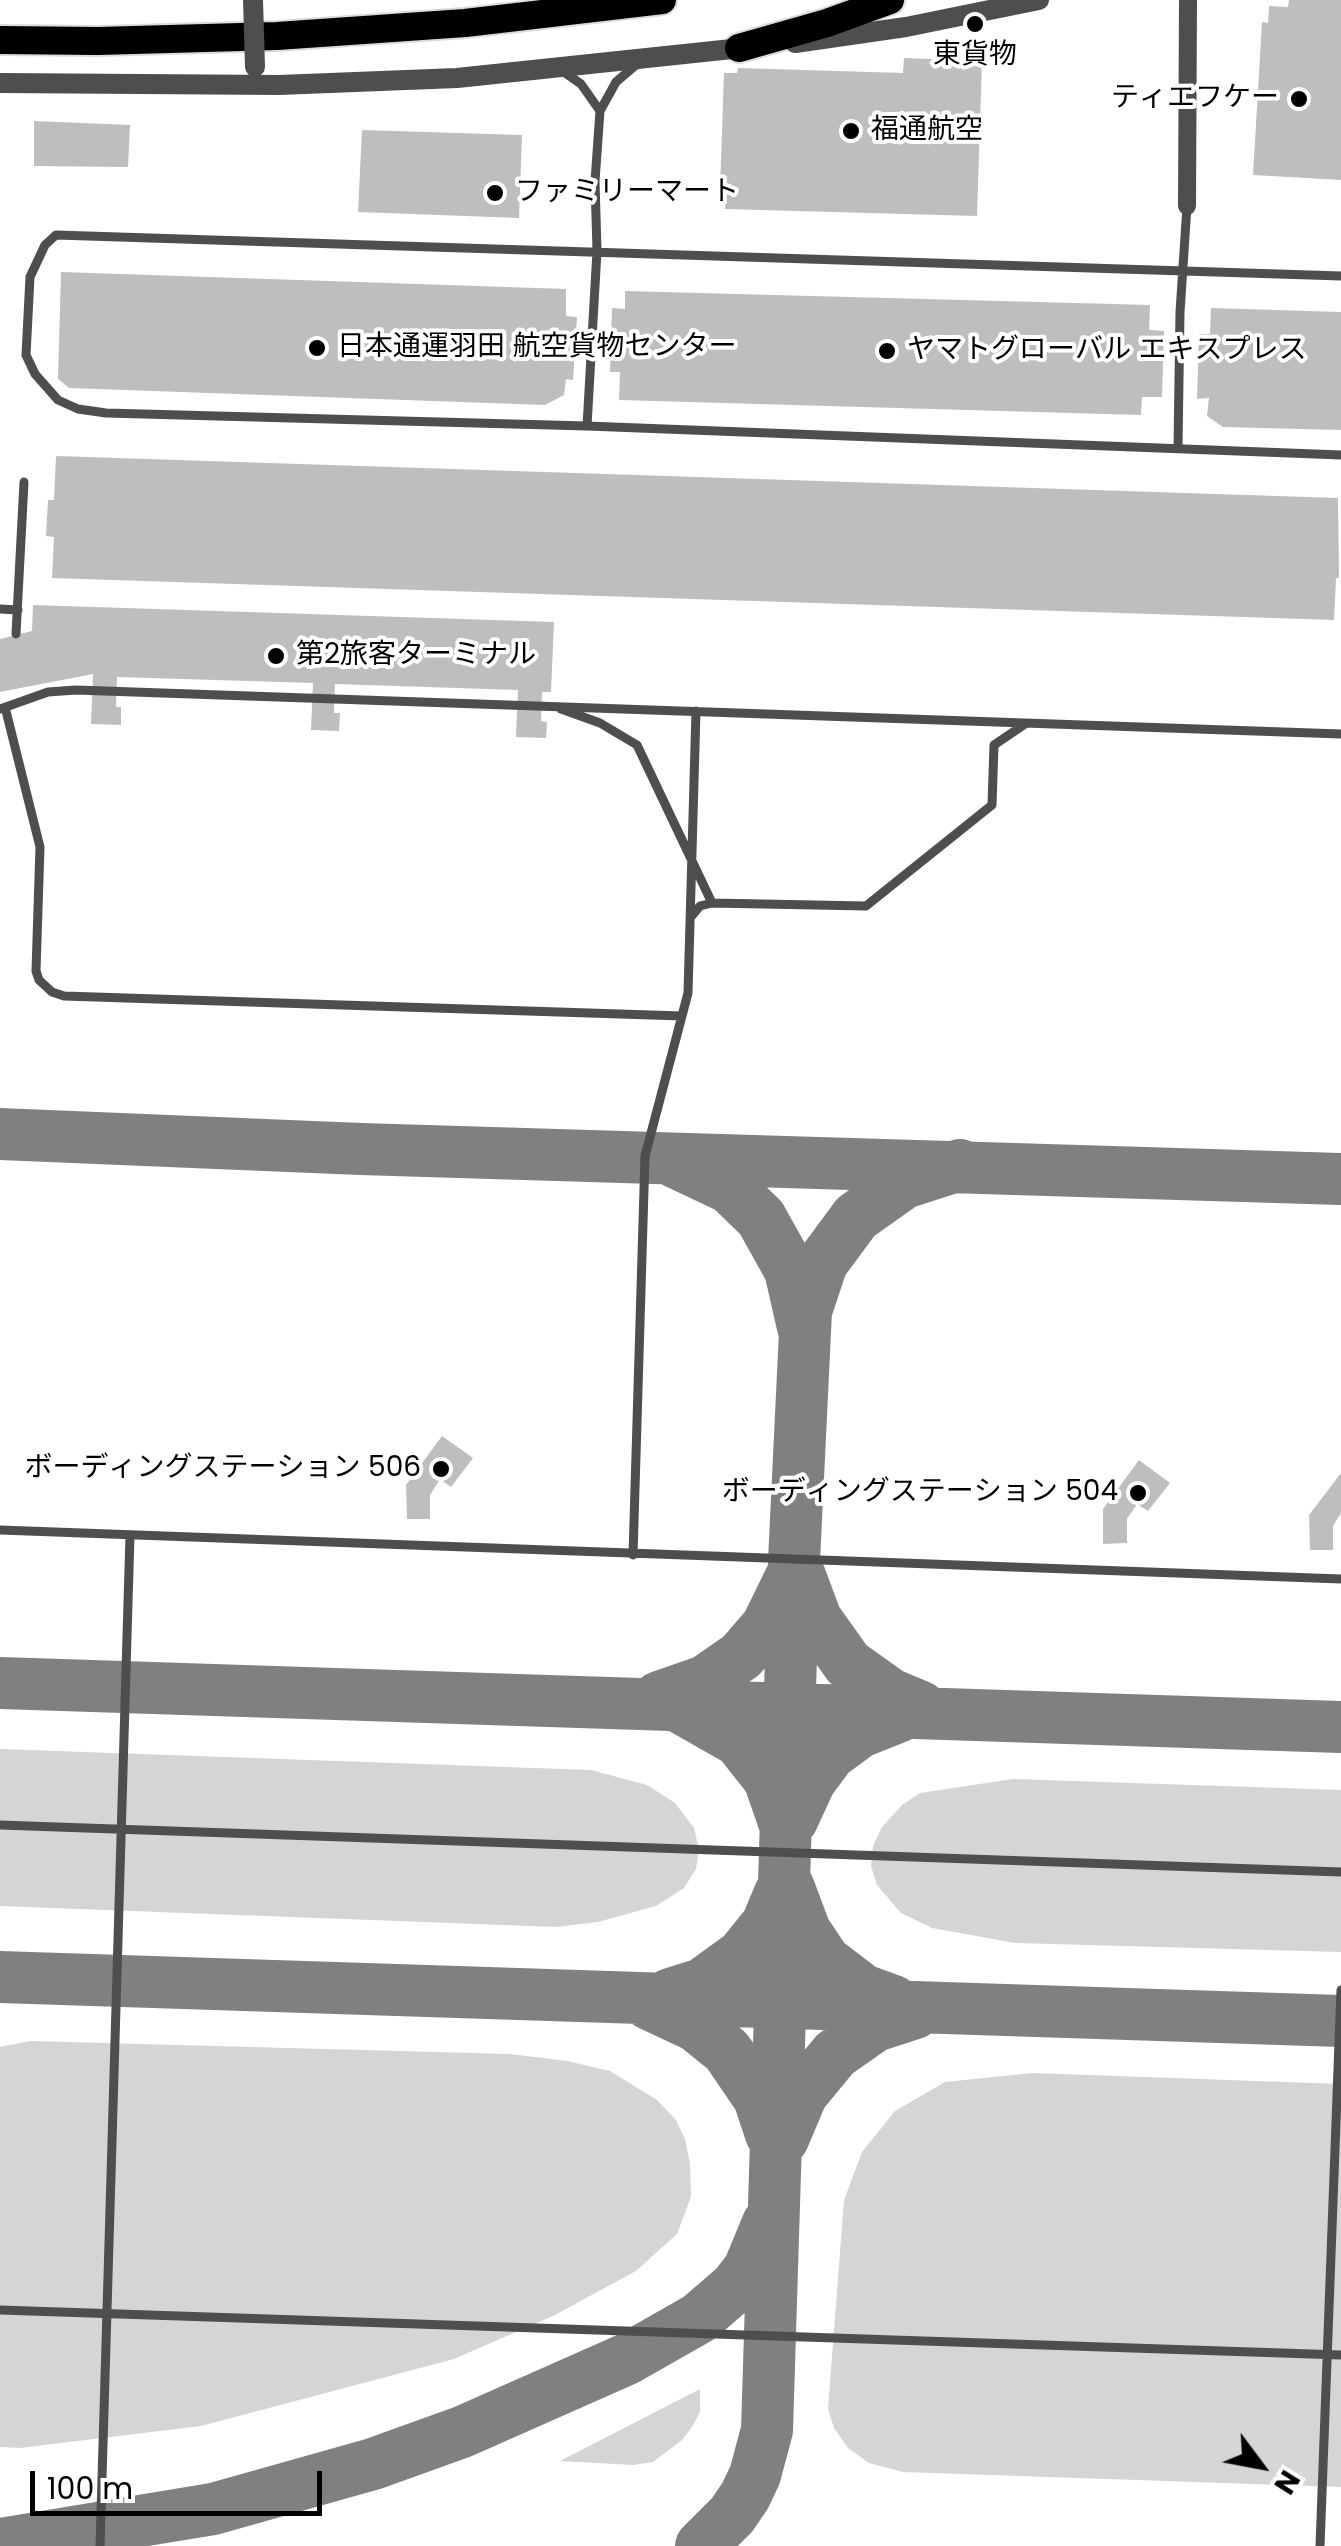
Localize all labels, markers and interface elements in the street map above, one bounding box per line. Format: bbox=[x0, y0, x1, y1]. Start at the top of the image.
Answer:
marker: 東貨物 bbox=[964, 13, 986, 35]
place label: 東貨物 bbox=[933, 39, 1017, 73]
place label: ティエフケー bbox=[1111, 82, 1279, 116]
marker: ティエフケー bbox=[1288, 88, 1310, 110]
place label: 福通航空 bbox=[871, 114, 983, 148]
marker: 福通航空 bbox=[840, 120, 862, 142]
place label: ファミリーマート bbox=[515, 176, 739, 210]
marker: ファミリーマート bbox=[484, 182, 506, 204]
place label: 日本通運羽田 航空貨物センター bbox=[337, 331, 736, 365]
place label: ヤマトグローバル エキスプレス bbox=[907, 334, 1306, 368]
marker: 日本通運羽田 航空貨物センター bbox=[306, 337, 328, 359]
marker: ヤマトグローバル エキスプレス bbox=[876, 340, 898, 362]
place label: 第2旅客ターミナル bbox=[296, 639, 536, 673]
marker: 第2旅客ターミナル bbox=[265, 645, 287, 667]
place label: ボーディングステーション 506 bbox=[25, 1452, 421, 1486]
marker: ボーディングステーション 506 bbox=[430, 1458, 452, 1480]
place label: ボーディングステーション 504 bbox=[722, 1476, 1118, 1510]
marker: ボーディングステーション 504 bbox=[1127, 1482, 1149, 1504]
north arrow bbox=[1211, 2416, 1311, 2516]
scale bar bbox=[35, 2451, 328, 2513]
text: N bbox=[1265, 2463, 1309, 2501]
text: 100 m bbox=[47, 2467, 133, 2510]

